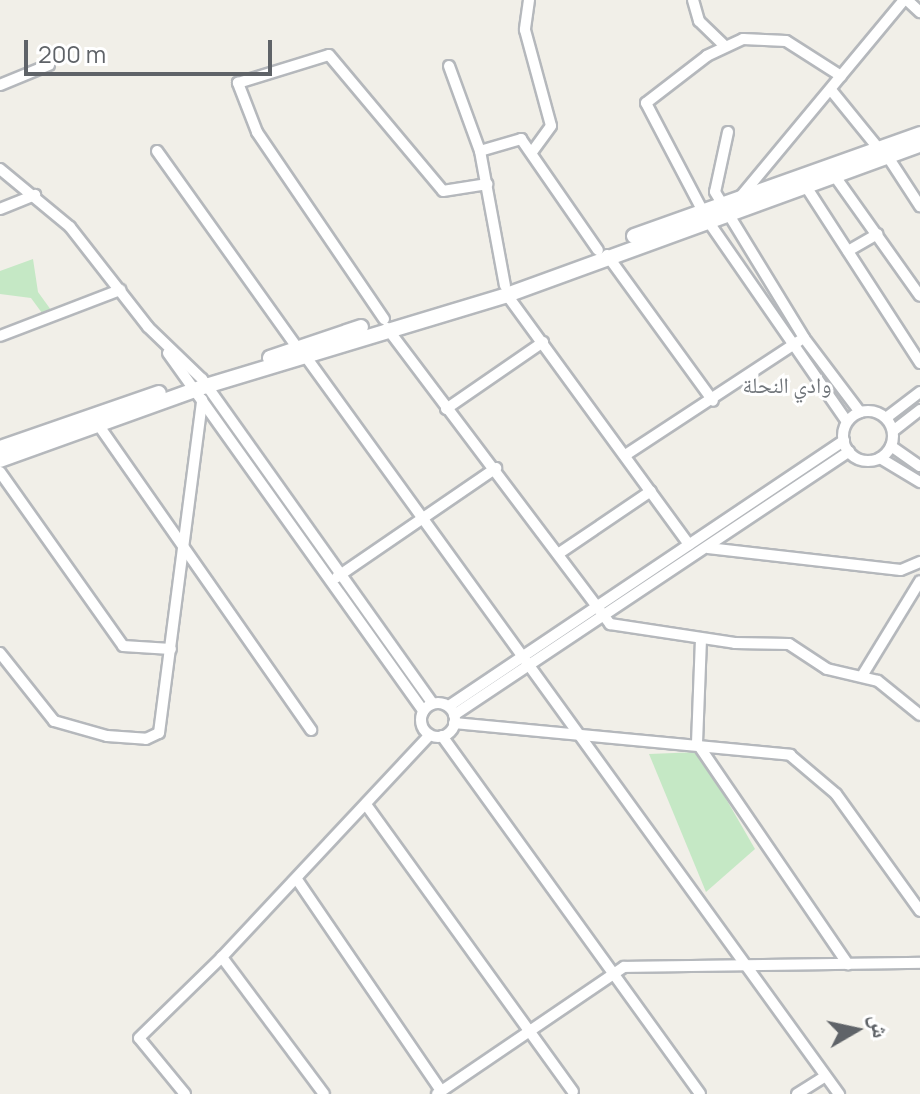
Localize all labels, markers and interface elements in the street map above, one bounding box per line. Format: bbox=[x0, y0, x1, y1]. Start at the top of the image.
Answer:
scale bar bbox=[28, 24, 276, 74]
text: 200 m bbox=[38, 37, 106, 70]
district label: وادي النحلة bbox=[743, 373, 831, 399]
north arrow bbox=[816, 990, 896, 1070]
text: ش bbox=[863, 1012, 896, 1040]

